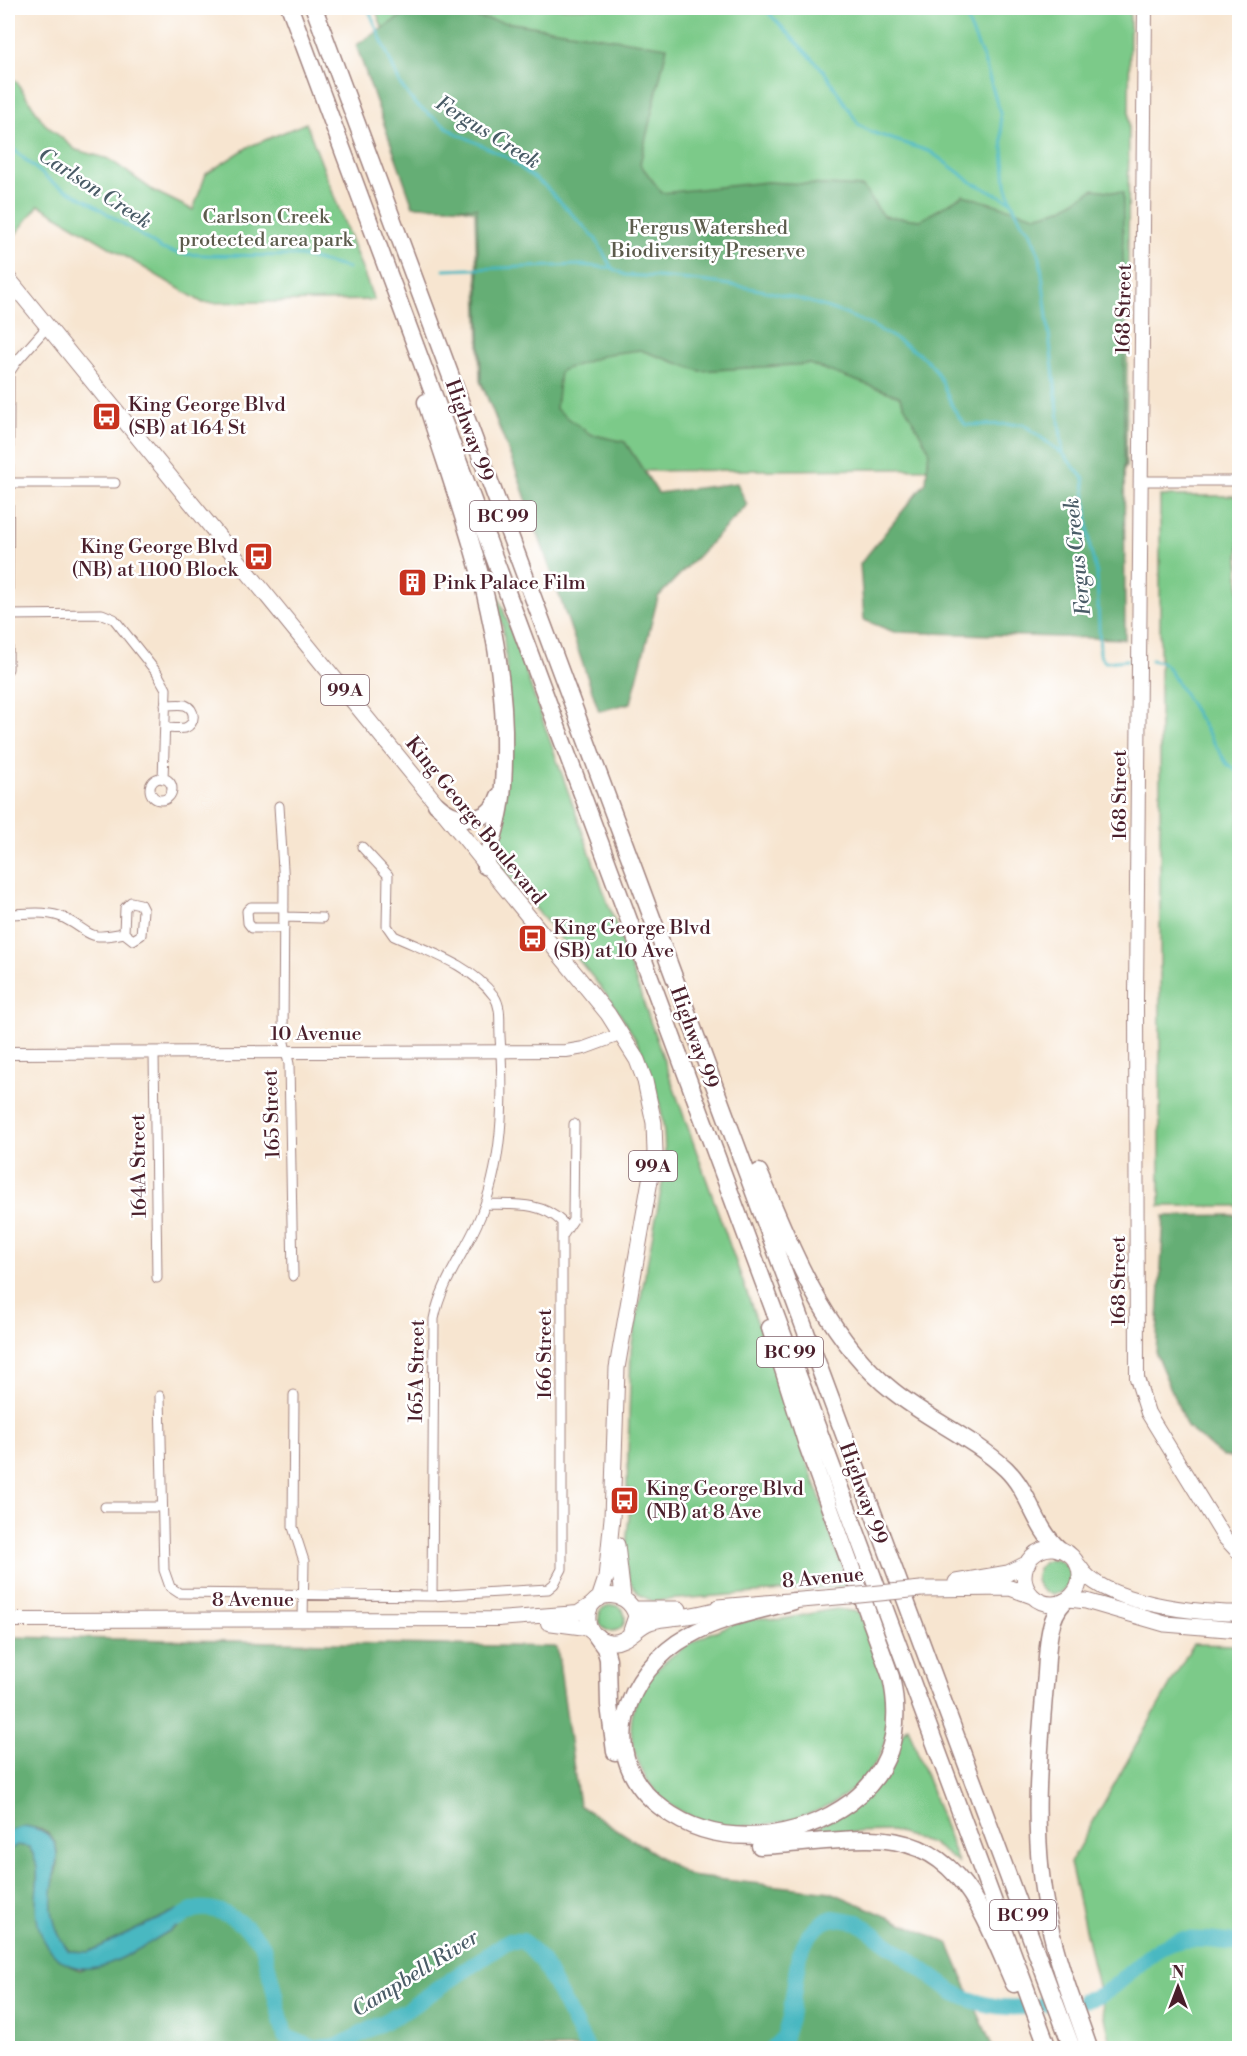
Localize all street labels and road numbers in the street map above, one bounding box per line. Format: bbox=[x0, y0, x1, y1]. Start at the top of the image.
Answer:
street label: 168 Street bbox=[1111, 263, 1138, 355]
street label: Highway 99 bbox=[439, 376, 499, 485]
road number: BC 99 bbox=[470, 501, 536, 531]
road number: 99A bbox=[321, 675, 369, 705]
street label: King George Boulevard bbox=[399, 732, 551, 911]
street label: 168 Street bbox=[1108, 750, 1133, 840]
street label: Highway 99 bbox=[664, 983, 724, 1092]
street label: 10 Avenue bbox=[270, 1022, 362, 1047]
street label: 165 Street bbox=[258, 1069, 287, 1159]
street label: 164A Street bbox=[126, 1114, 153, 1218]
road number: 99A bbox=[629, 1151, 677, 1181]
street label: 168 Street bbox=[1107, 1236, 1132, 1326]
street label: 166 Street bbox=[533, 1309, 558, 1399]
street label: 165A Street bbox=[404, 1319, 431, 1423]
road number: BC 99 bbox=[757, 1337, 823, 1367]
street label: Highway 99 bbox=[833, 1439, 893, 1548]
street label: 8 Avenue bbox=[781, 1562, 865, 1595]
street label: 8 Avenue bbox=[212, 1588, 294, 1613]
road number: BC 99 bbox=[990, 1900, 1056, 1930]

